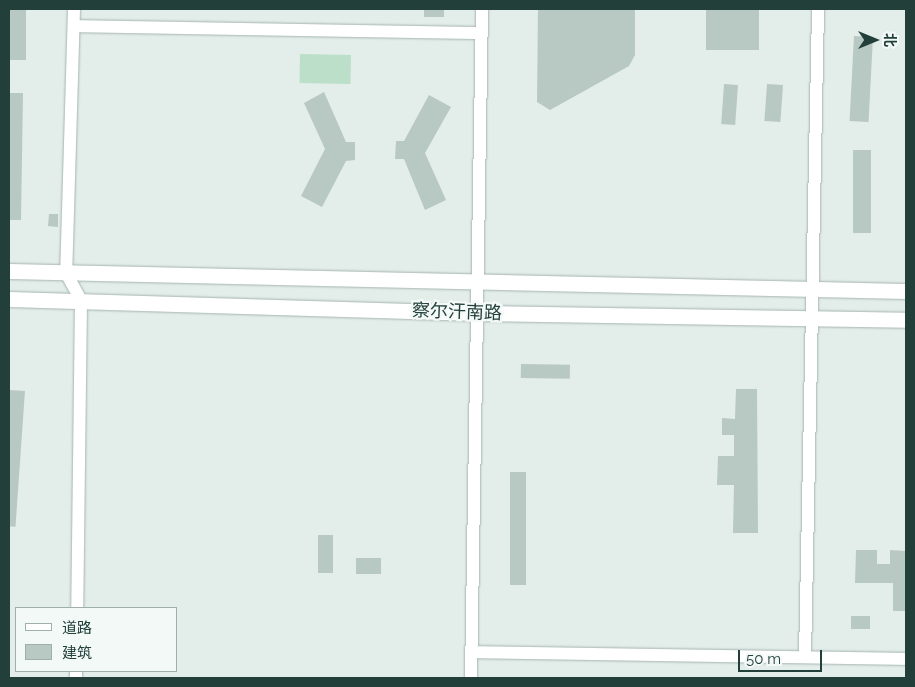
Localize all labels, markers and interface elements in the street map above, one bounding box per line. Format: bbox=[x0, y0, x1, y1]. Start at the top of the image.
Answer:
north arrow bbox=[850, 15, 900, 65]
text: 北 bbox=[882, 33, 898, 47]
street label: 察尔汗南路 bbox=[412, 300, 502, 324]
legend bbox=[15, 607, 178, 672]
text: 道路 bbox=[62, 619, 92, 637]
scale bar bbox=[740, 640, 824, 672]
text: 建筑 bbox=[62, 644, 92, 662]
text: 50 m bbox=[746, 650, 781, 668]

